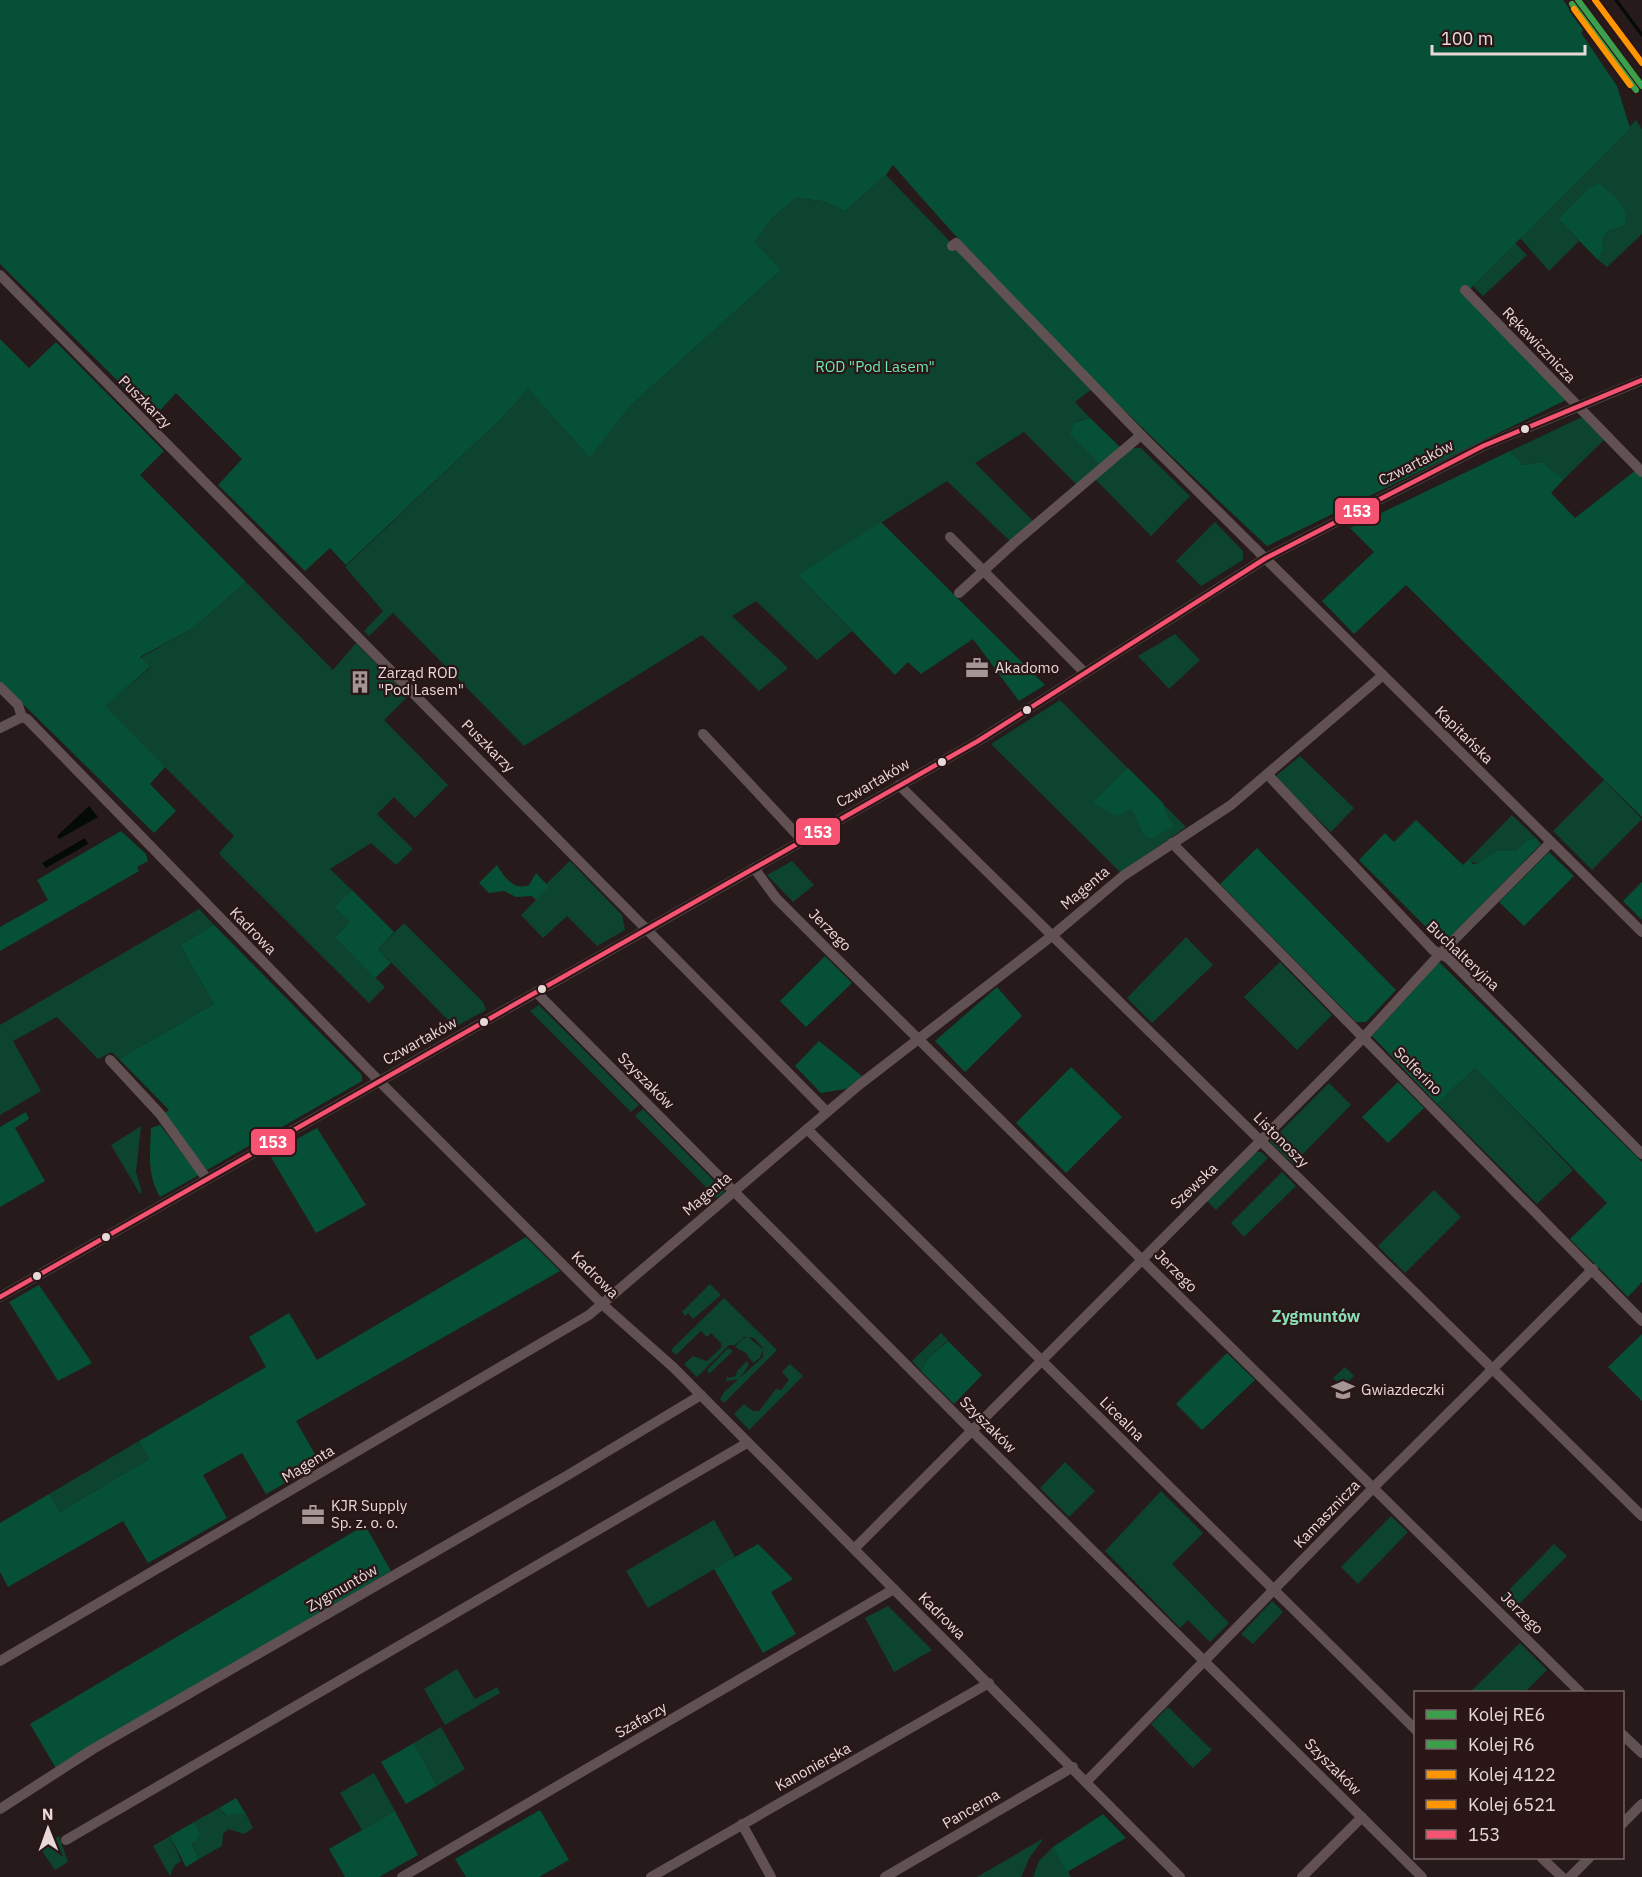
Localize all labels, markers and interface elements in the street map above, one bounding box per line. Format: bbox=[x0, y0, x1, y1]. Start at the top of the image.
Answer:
scale bar bbox=[1432, 18, 1585, 56]
text: 100 m bbox=[1441, 27, 1493, 50]
street label: Rękawicznicza bbox=[1498, 303, 1580, 386]
park label: ROD "Pod Lasem" bbox=[815, 357, 935, 376]
street label: Puszkarzy bbox=[115, 371, 176, 433]
unlabelled marker bbox=[1519, 423, 1531, 435]
street label: Czwartaków bbox=[1375, 435, 1457, 490]
line badge: 153 bbox=[1334, 497, 1380, 525]
text: 153 bbox=[1343, 501, 1371, 521]
office icon: Akadomo bbox=[964, 655, 990, 681]
place label: Akadomo bbox=[995, 658, 1059, 677]
place label: Zarząd ROD "Pod Lasem" bbox=[378, 663, 464, 699]
building icon: Zarząd ROD "Pod Lasem" bbox=[347, 669, 373, 695]
street label: Kapitańska bbox=[1431, 702, 1497, 768]
unlabelled marker bbox=[1021, 704, 1033, 716]
street label: Puszkarzy bbox=[458, 715, 519, 777]
street label: Czwartaków bbox=[832, 754, 913, 811]
unlabelled marker bbox=[936, 756, 948, 768]
line badge: 153 bbox=[795, 817, 841, 846]
text: 153 bbox=[804, 822, 832, 842]
street label: Magenta bbox=[1056, 862, 1113, 914]
street label: Kadrowa bbox=[226, 903, 281, 959]
street label: Jerzego bbox=[805, 904, 856, 955]
street label: Buchalteryjna bbox=[1423, 917, 1504, 994]
unlabelled marker bbox=[536, 983, 548, 995]
street label: Czwartaków bbox=[379, 1012, 461, 1069]
unlabelled marker bbox=[478, 1016, 490, 1028]
street label: Solferino bbox=[1390, 1043, 1446, 1099]
street label: Szyszaków bbox=[614, 1048, 679, 1113]
street label: Listonoszy bbox=[1250, 1108, 1313, 1172]
line badge: 153 bbox=[250, 1128, 296, 1156]
text: 153 bbox=[259, 1132, 287, 1152]
street label: Szewska bbox=[1166, 1159, 1221, 1213]
street label: Magenta bbox=[678, 1168, 735, 1220]
unlabelled marker bbox=[100, 1231, 112, 1243]
street label: Jerzego bbox=[1151, 1245, 1202, 1296]
street label: Kadrowa bbox=[568, 1247, 623, 1302]
unlabelled marker bbox=[31, 1270, 43, 1282]
district label: Zygmuntów bbox=[1272, 1306, 1361, 1326]
school or university icon: Gwiazdeczki bbox=[1330, 1377, 1356, 1403]
place label: Gwiazdeczki bbox=[1361, 1380, 1445, 1399]
street label: Szyszaków bbox=[956, 1392, 1021, 1457]
street label: Licealna bbox=[1096, 1392, 1149, 1445]
street label: Magenta bbox=[278, 1440, 338, 1487]
street label: Kamasznicza bbox=[1289, 1476, 1364, 1552]
place label: KJR Supply Sp. z. o. o. bbox=[331, 1496, 408, 1532]
office icon: KJR Supply Sp. z. o. o. bbox=[300, 1502, 326, 1528]
street label: Zygmuntów bbox=[303, 1559, 381, 1615]
street label: Jerzego bbox=[1497, 1587, 1548, 1638]
street label: Kadrowa bbox=[915, 1588, 970, 1643]
legend bbox=[1414, 1691, 1624, 1859]
street label: Szafarzy bbox=[612, 1697, 670, 1742]
text: Kolej RE6 bbox=[1468, 1703, 1545, 1726]
text: Kolej R6 bbox=[1468, 1733, 1535, 1756]
street label: Szyszaków bbox=[1301, 1734, 1366, 1799]
street label: Kanonierska bbox=[772, 1738, 854, 1795]
text: Kolej 4122 bbox=[1468, 1763, 1556, 1786]
street label: Pancerna bbox=[939, 1785, 1003, 1833]
text: Kolej 6521 bbox=[1468, 1793, 1556, 1816]
north arrow bbox=[18, 1799, 78, 1859]
text: N bbox=[42, 1804, 54, 1824]
text: 153 bbox=[1468, 1823, 1500, 1846]

